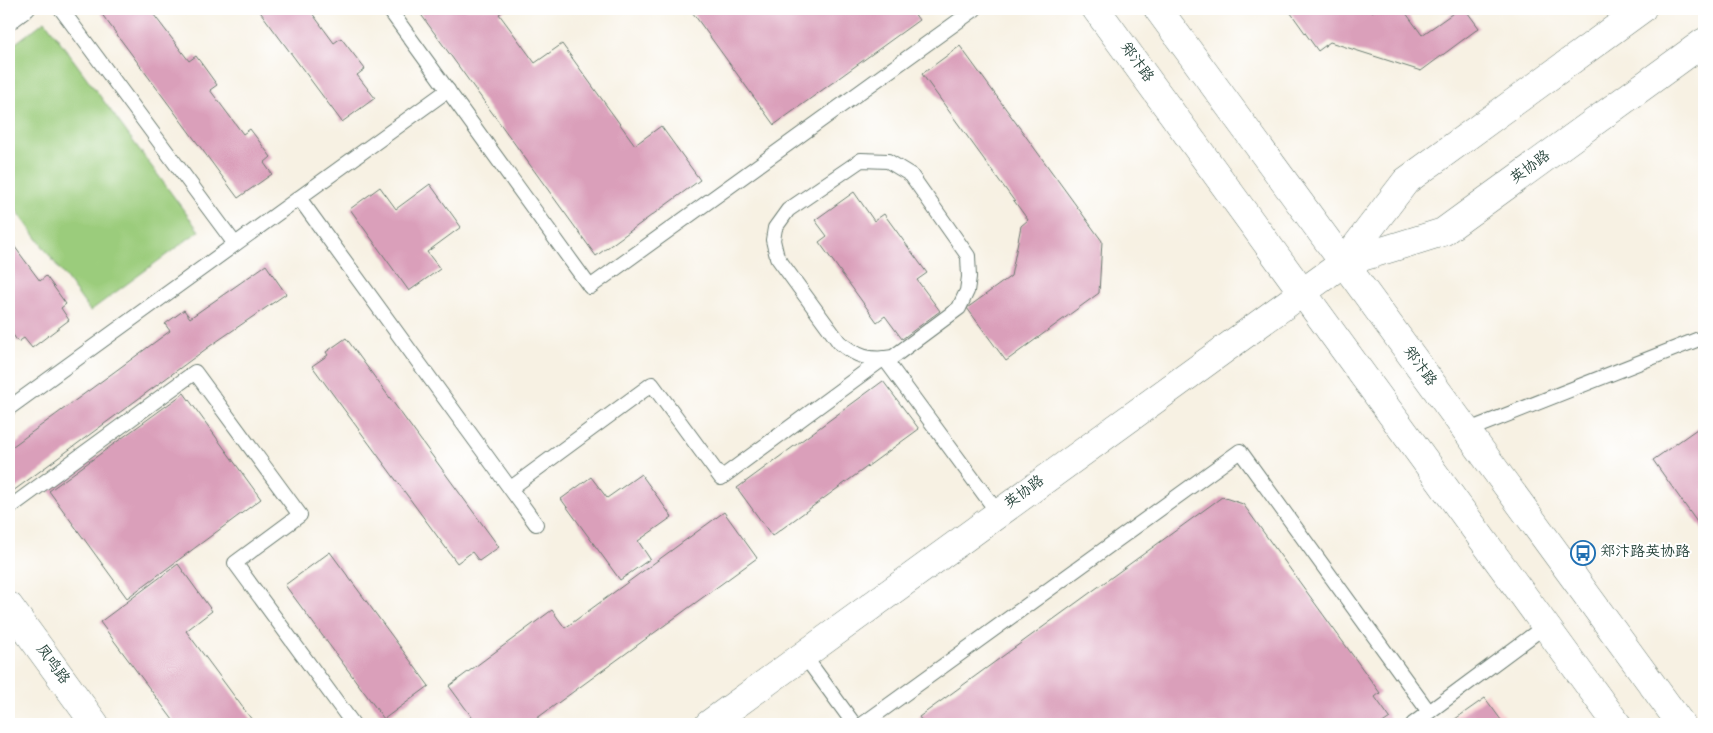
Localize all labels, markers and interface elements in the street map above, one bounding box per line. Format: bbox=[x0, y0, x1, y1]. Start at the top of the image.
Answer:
street label: 郑汴路 bbox=[1115, 40, 1157, 86]
street label: 英协路 bbox=[1507, 147, 1554, 189]
street label: 郑汴路 bbox=[1398, 344, 1440, 390]
street label: 英协路 bbox=[1001, 472, 1048, 514]
bus stop icon: 郑汴路英协路 bbox=[1570, 540, 1596, 566]
place label: 郑汴路英协路 bbox=[1600, 543, 1690, 562]
street label: 凤鸣路 bbox=[31, 642, 73, 688]

